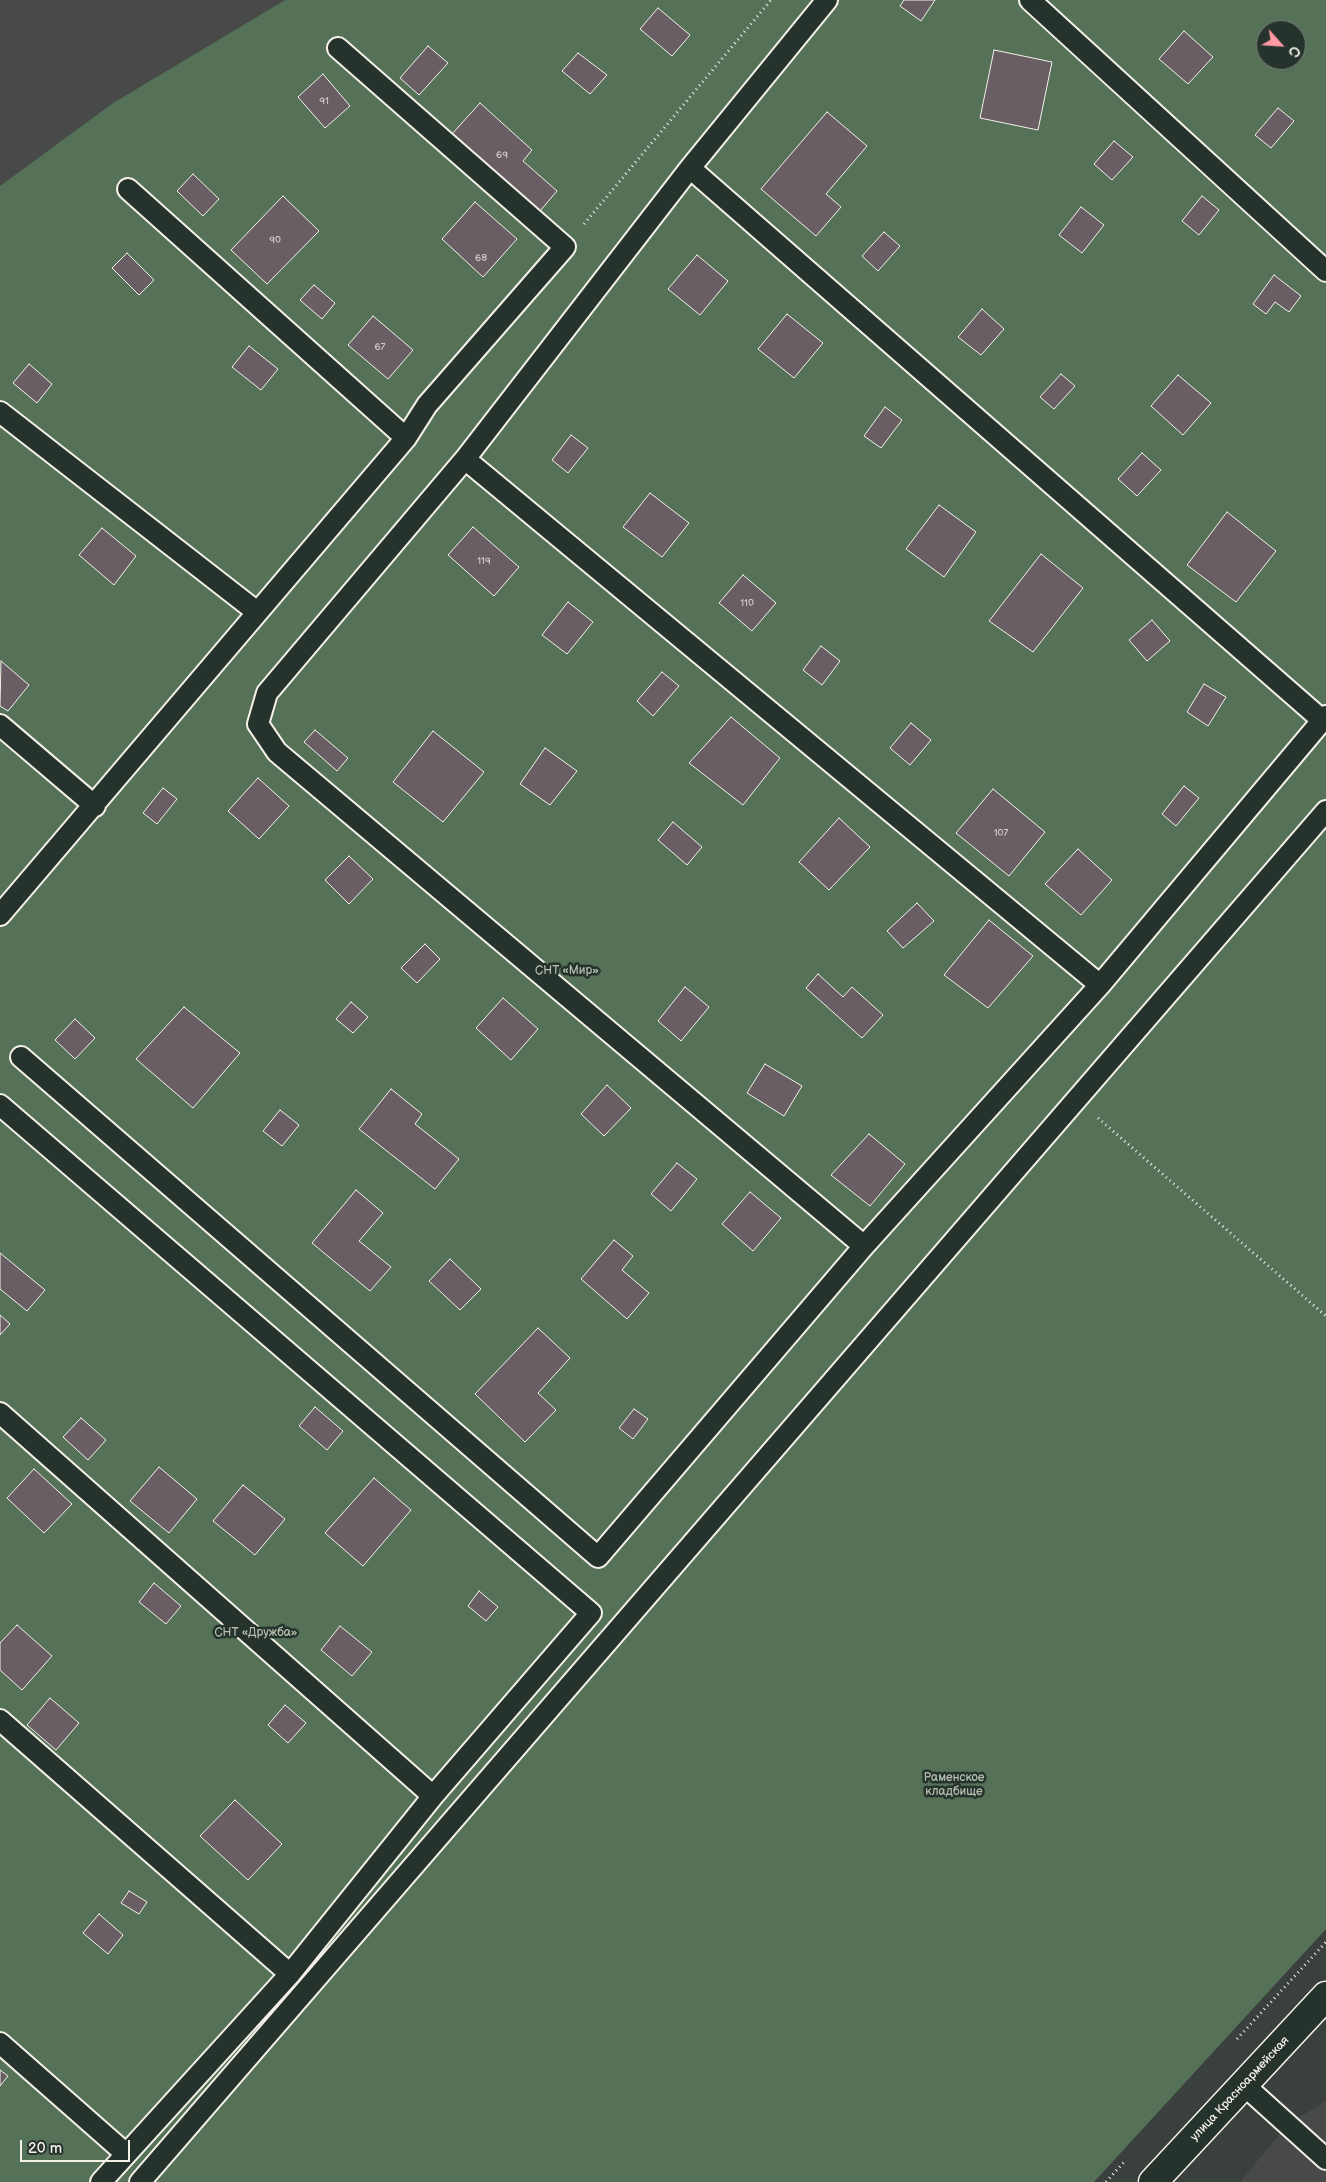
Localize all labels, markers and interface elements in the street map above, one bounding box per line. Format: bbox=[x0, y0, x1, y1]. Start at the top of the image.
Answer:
north arrow bbox=[1256, 20, 1306, 70]
text: С bbox=[1284, 43, 1304, 59]
house number: 91 bbox=[319, 95, 329, 107]
house number: 69 bbox=[496, 149, 508, 161]
house number: 90 bbox=[269, 234, 281, 246]
house number: 68 bbox=[475, 252, 487, 264]
house number: 67 bbox=[374, 341, 386, 353]
house number: 119 bbox=[477, 555, 491, 567]
house number: 110 bbox=[740, 597, 754, 609]
house number: 107 bbox=[994, 827, 1008, 839]
park label: СНТ «Мир» bbox=[535, 964, 599, 978]
park label: СНТ «Дружба» bbox=[214, 1626, 298, 1640]
park label: Раменское кладбище bbox=[923, 1771, 985, 1799]
street label: улица Красноармейская bbox=[1188, 2034, 1292, 2144]
scale bar bbox=[22, 2130, 132, 2162]
text: 20 m bbox=[28, 2139, 62, 2158]

